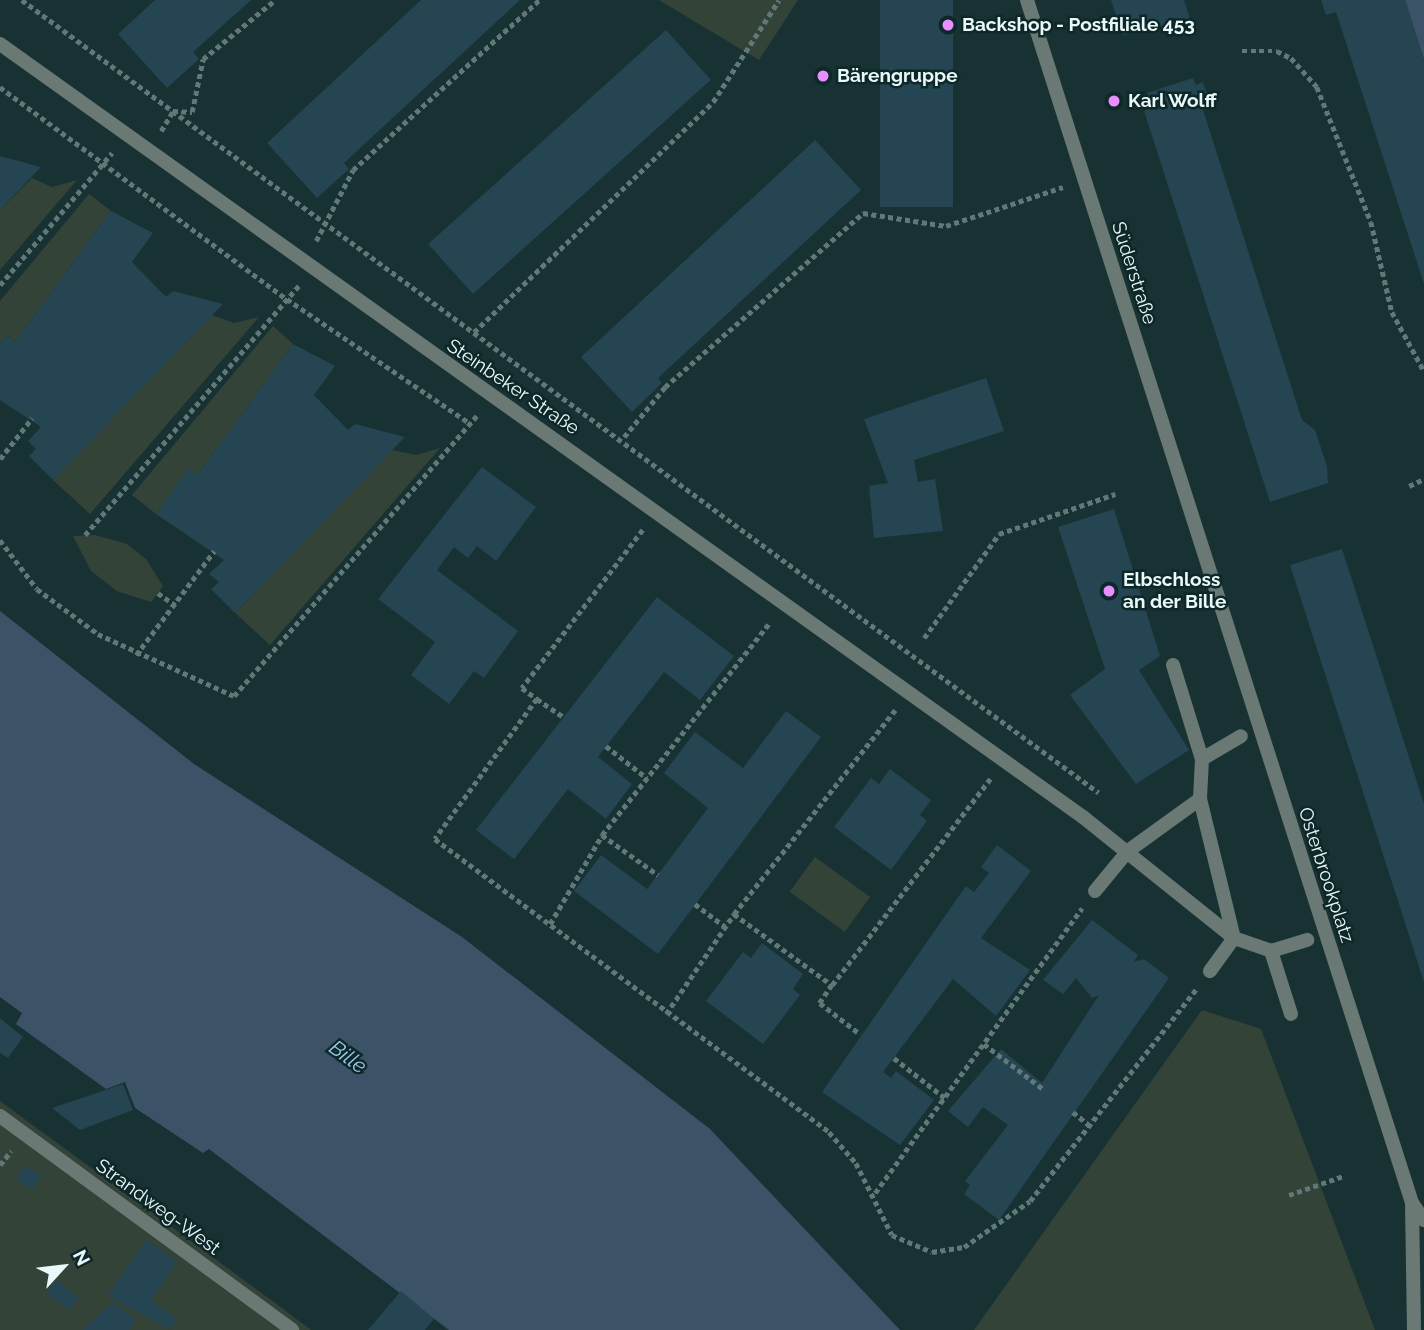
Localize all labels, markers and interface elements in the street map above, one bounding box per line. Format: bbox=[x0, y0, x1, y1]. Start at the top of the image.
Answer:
place label: Backshop - Postfiliale 453 bbox=[962, 14, 1195, 36]
marker: Backshop - Postfiliale 453 bbox=[940, 17, 956, 33]
place label: Bärengruppe bbox=[837, 65, 958, 87]
marker: Bärengruppe bbox=[815, 68, 831, 84]
place label: Karl Wolff bbox=[1128, 90, 1218, 112]
marker: Karl Wolff bbox=[1106, 93, 1122, 109]
street label: Süderstraße bbox=[1107, 219, 1161, 327]
street label: Steinbeker Straße bbox=[442, 334, 584, 440]
place label: Elbschloss an der Bille bbox=[1123, 569, 1227, 613]
marker: Elbschloss an der Bille bbox=[1101, 583, 1117, 599]
street label: Osterbrookplatz bbox=[1293, 804, 1359, 946]
water label: Bille bbox=[324, 1035, 372, 1079]
street label: Strandweg-West bbox=[91, 1154, 225, 1260]
north arrow bbox=[28, 1232, 98, 1302]
text: N bbox=[69, 1246, 95, 1269]

